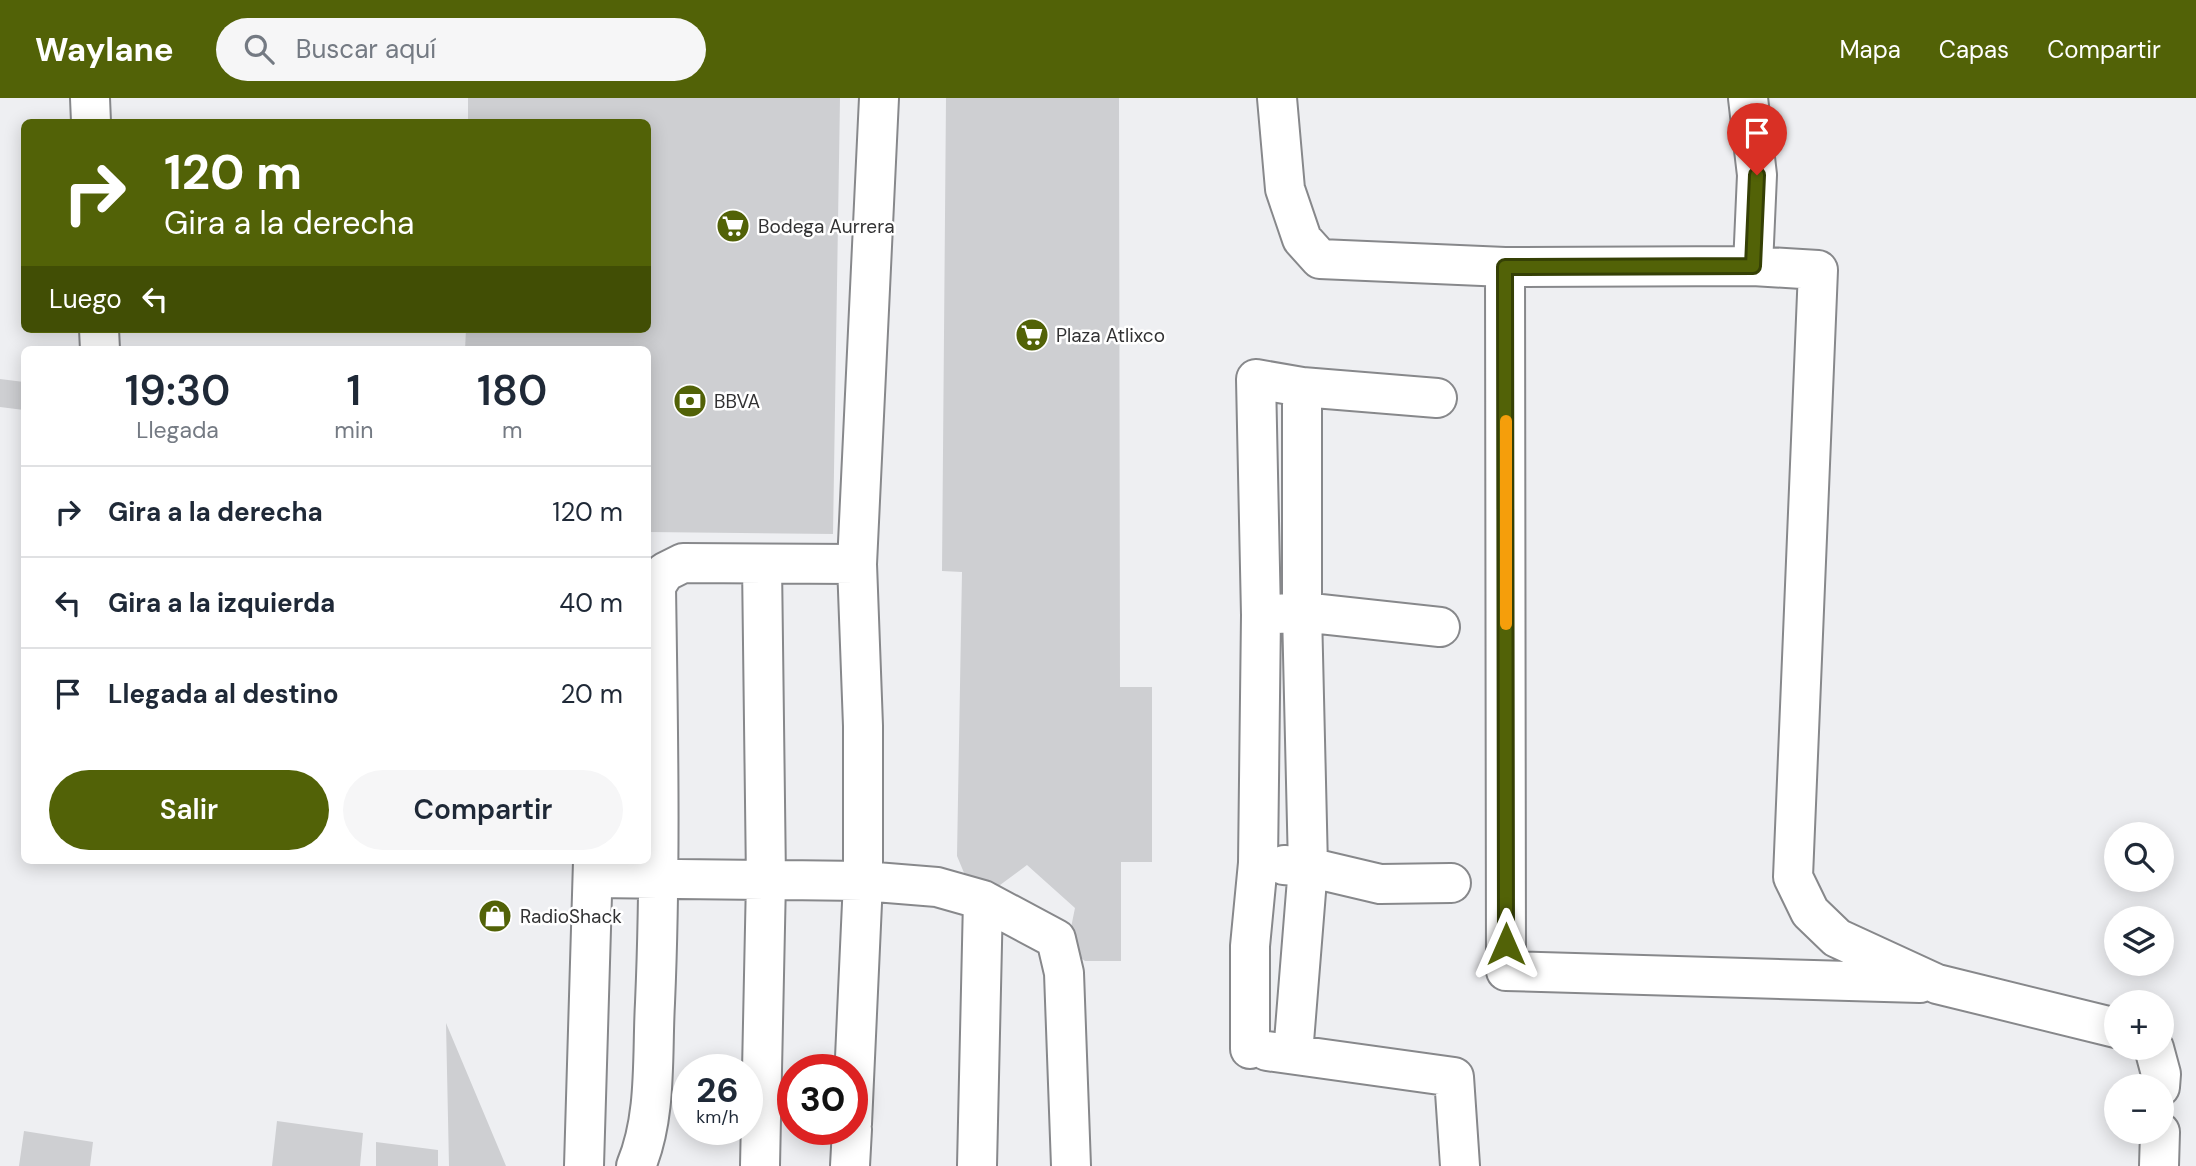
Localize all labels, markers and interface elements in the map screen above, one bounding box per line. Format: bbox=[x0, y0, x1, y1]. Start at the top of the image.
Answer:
search box bbox=[216, 18, 706, 81]
text: Waylane bbox=[35, 28, 174, 71]
icon: search bbox=[240, 30, 278, 68]
text: Buscar aquí bbox=[296, 32, 436, 66]
text: Mapa bbox=[1839, 34, 1901, 65]
text: Capas bbox=[1939, 34, 2009, 65]
text: Compartir bbox=[2047, 34, 2161, 65]
pin bbox=[1727, 103, 1787, 175]
icon: arrive bbox=[1738, 114, 1776, 152]
text: 120 m bbox=[164, 140, 302, 204]
icon: right bbox=[49, 147, 140, 238]
text: Gira a la derecha bbox=[164, 202, 414, 244]
supermarket icon: Bodega Aurrera bbox=[714, 207, 752, 245]
place label: Bodega Aurrera bbox=[758, 214, 895, 239]
icon: left bbox=[136, 280, 174, 318]
text: Luego bbox=[49, 282, 122, 316]
supermarket icon: Plaza Atlixco bbox=[1013, 316, 1051, 354]
place label: Plaza Atlixco bbox=[1056, 323, 1165, 348]
text: 19:30 bbox=[125, 363, 230, 418]
text: 1 bbox=[346, 363, 361, 418]
text: 180 bbox=[477, 363, 547, 418]
bank icon: BBVA bbox=[671, 382, 709, 420]
place label: BBVA bbox=[714, 389, 760, 414]
text: Llegada bbox=[136, 415, 219, 445]
text: min bbox=[334, 415, 373, 445]
text: m bbox=[502, 415, 522, 445]
icon: right bbox=[49, 493, 87, 531]
text: Gira a la derecha bbox=[108, 495, 323, 529]
text: 120 m bbox=[552, 495, 623, 529]
icon: left bbox=[49, 584, 87, 622]
text: Gira a la izquierda bbox=[108, 586, 335, 620]
text: 40 m bbox=[559, 586, 623, 620]
icon: arrive bbox=[49, 675, 87, 713]
text: Llegada al destino bbox=[108, 677, 339, 711]
text: 20 m bbox=[560, 677, 623, 711]
button: Salir bbox=[49, 770, 329, 850]
button: Compartir bbox=[343, 770, 623, 850]
map controls bbox=[2104, 822, 2174, 1144]
button: search bbox=[2104, 822, 2174, 892]
shop icon: RadioShack bbox=[476, 897, 514, 935]
place label: RadioShack bbox=[520, 904, 622, 929]
button: layers bbox=[2104, 906, 2174, 976]
position arrow bbox=[1469, 907, 1543, 981]
button: + bbox=[2104, 990, 2174, 1060]
speed limit sign: 30 bbox=[777, 1054, 868, 1145]
text: 26 bbox=[696, 1067, 739, 1113]
button: − bbox=[2104, 1074, 2174, 1144]
text: km/h bbox=[696, 1105, 739, 1129]

